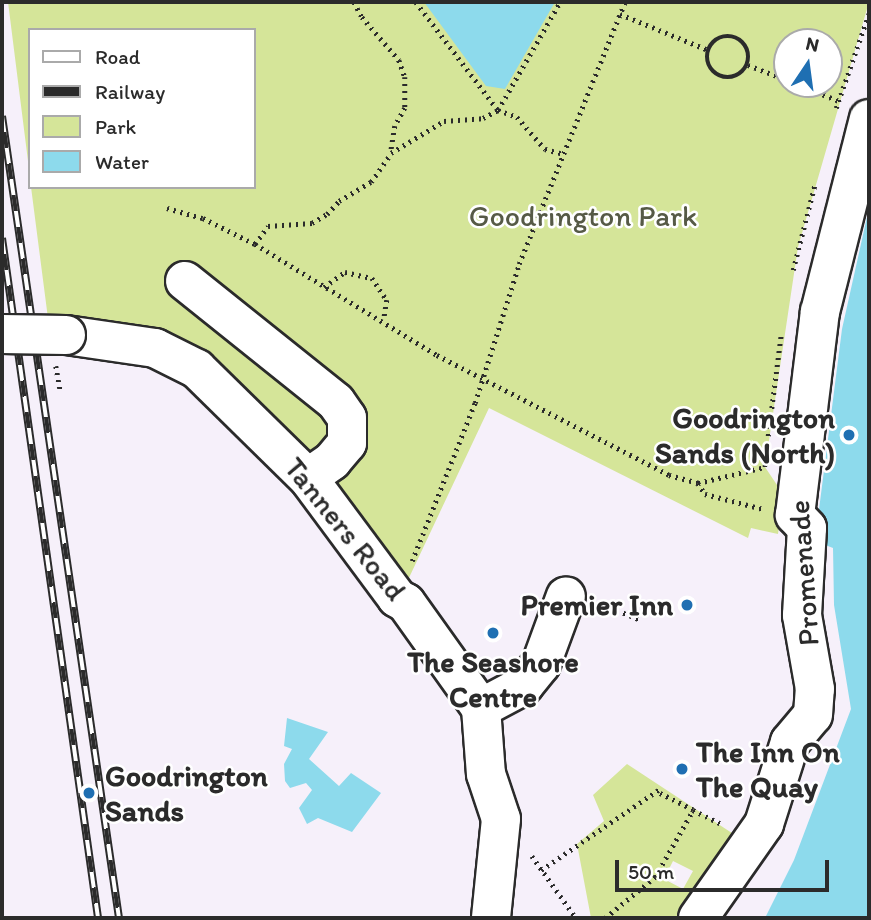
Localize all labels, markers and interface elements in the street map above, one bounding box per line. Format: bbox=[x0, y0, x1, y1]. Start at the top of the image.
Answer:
legend bbox=[28, 28, 256, 189]
north arrow bbox=[773, 28, 843, 98]
text: N bbox=[804, 31, 821, 57]
text: Road bbox=[95, 44, 140, 69]
text: Railway bbox=[95, 79, 165, 104]
text: Park bbox=[95, 114, 136, 139]
text: Water bbox=[95, 149, 149, 174]
park label: Goodrington Park bbox=[469, 198, 697, 234]
place label: Goodrington Sands (North) bbox=[655, 400, 835, 470]
marker: Goodrington Sands (North) bbox=[841, 427, 857, 443]
street label: Tanners Road bbox=[276, 450, 414, 608]
street label: Promenade bbox=[781, 499, 827, 647]
place label: Premier Inn bbox=[521, 587, 673, 623]
marker: Premier Inn bbox=[679, 597, 695, 613]
marker: The Seashore Centre bbox=[485, 625, 501, 641]
place label: The Seashore Centre bbox=[408, 644, 578, 714]
place label: The Inn On The Quay bbox=[696, 734, 840, 804]
place label: Goodrington Sands bbox=[105, 758, 268, 828]
marker: The Inn On The Quay bbox=[674, 761, 690, 777]
marker: Goodrington Sands bbox=[79, 783, 99, 803]
scale bar bbox=[619, 846, 832, 890]
text: 50 m bbox=[628, 859, 674, 884]

